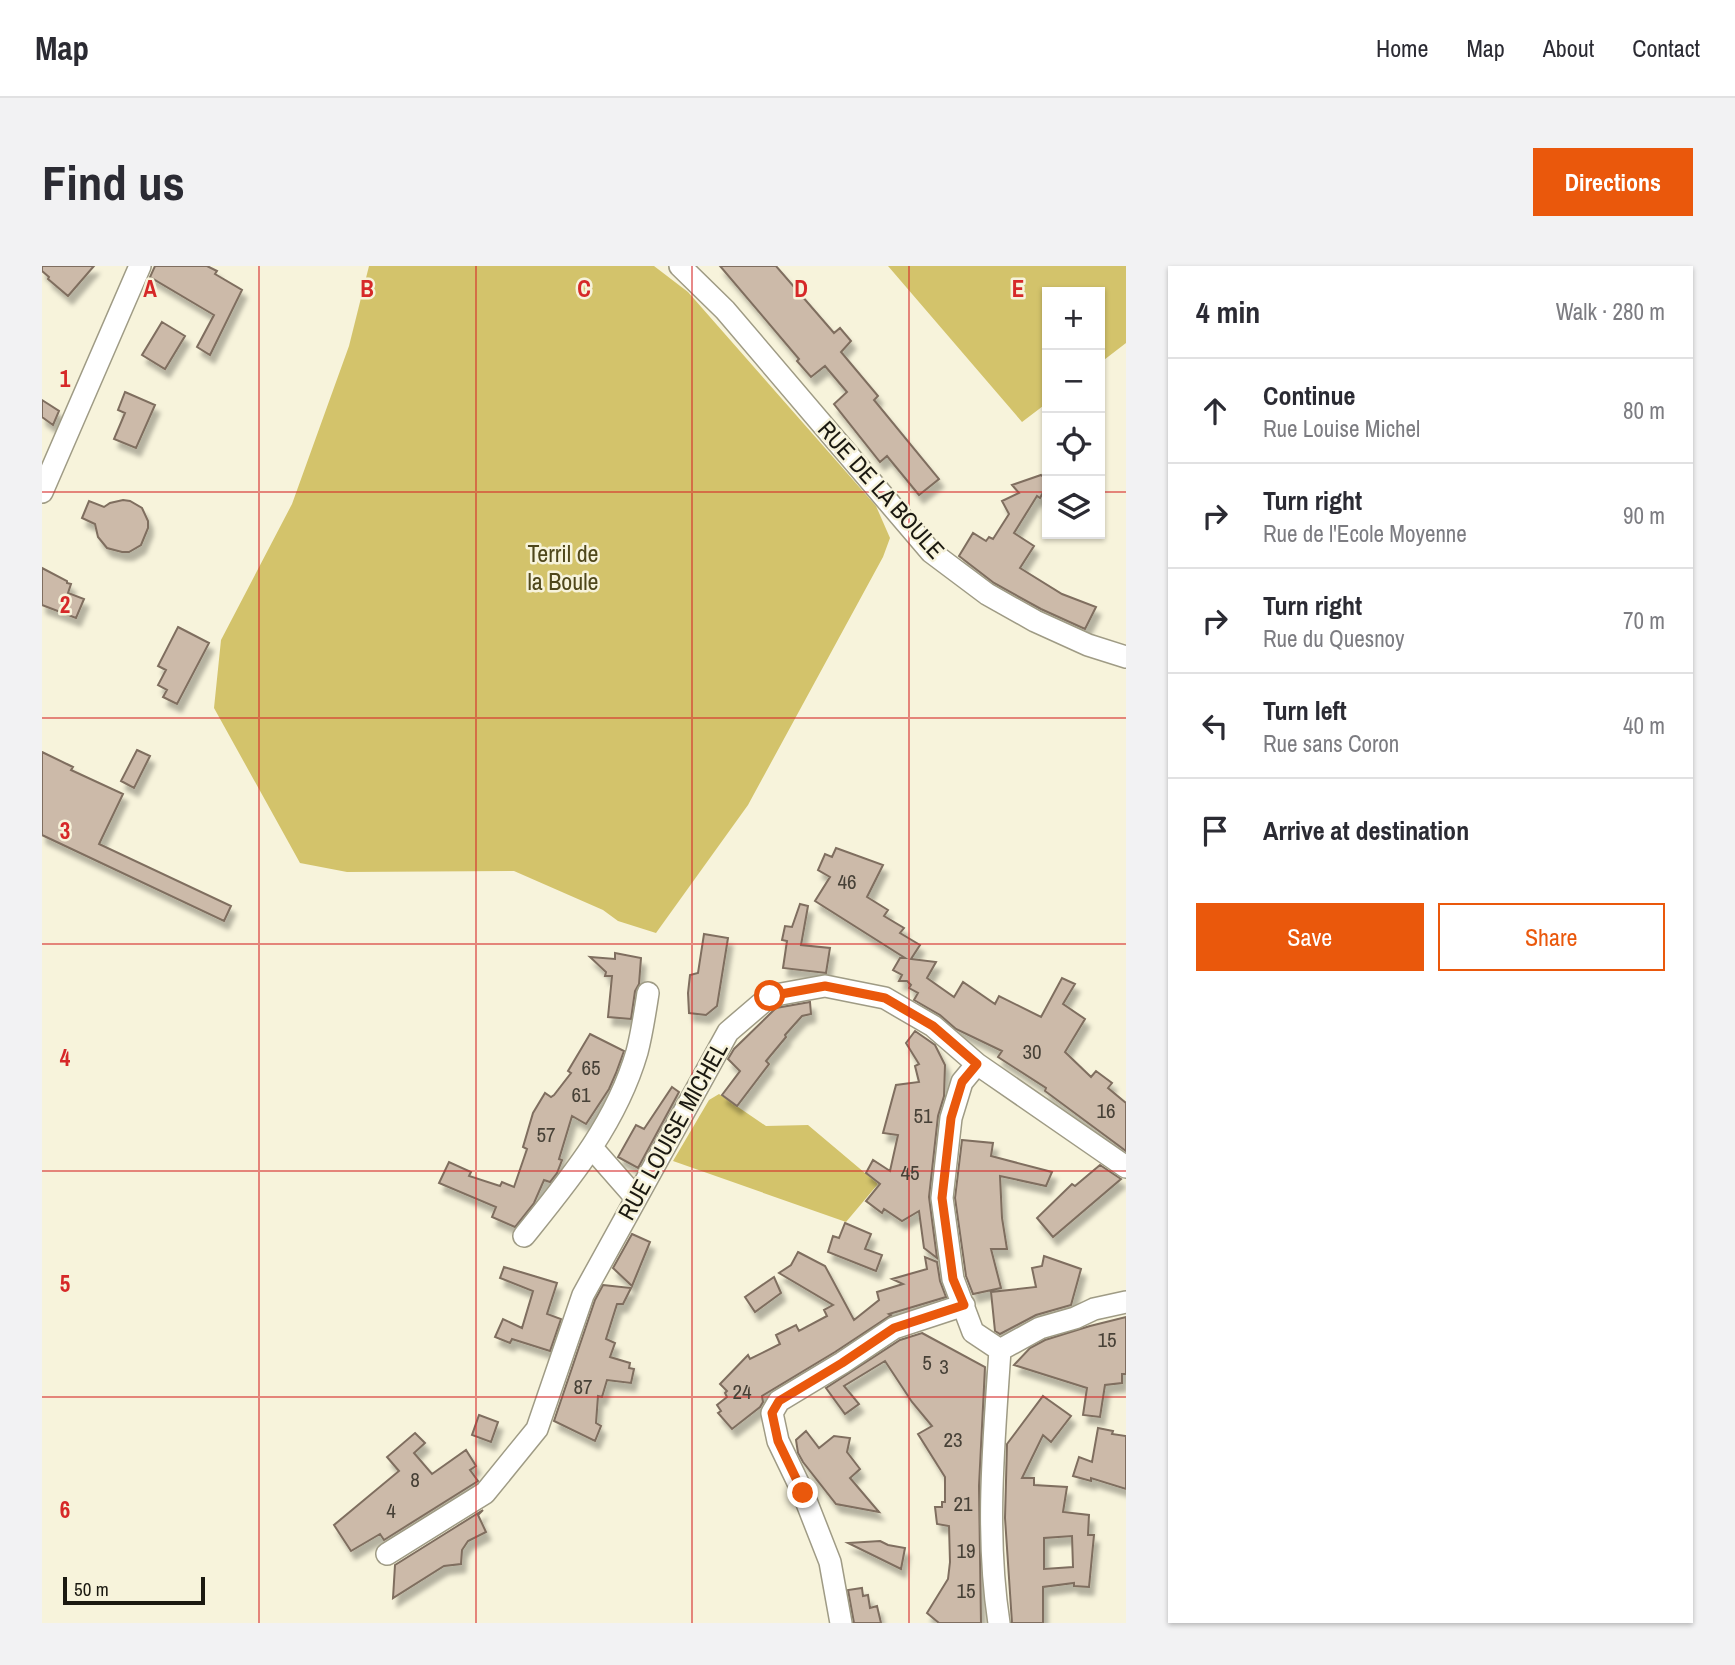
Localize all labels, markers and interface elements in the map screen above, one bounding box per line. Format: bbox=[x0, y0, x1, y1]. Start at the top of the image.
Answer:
text: Map bbox=[35, 26, 89, 70]
text: Home bbox=[1376, 32, 1428, 64]
text: Map bbox=[1466, 32, 1505, 64]
text: About bbox=[1543, 32, 1594, 64]
text: Contact bbox=[1632, 32, 1700, 64]
button: Directions bbox=[1533, 148, 1693, 216]
text: Find us bbox=[42, 149, 185, 215]
text: A bbox=[143, 273, 157, 304]
text: B bbox=[360, 273, 374, 304]
text: C bbox=[577, 273, 591, 304]
text: D bbox=[794, 273, 808, 304]
text: E bbox=[1012, 273, 1024, 304]
map controls bbox=[1042, 287, 1105, 539]
button: + bbox=[1042, 287, 1105, 350]
text: 4 min bbox=[1196, 292, 1260, 332]
text: Walk · 280 m bbox=[1556, 296, 1665, 327]
button: − bbox=[1042, 350, 1105, 413]
text: 1 bbox=[60, 363, 71, 394]
text: Continue bbox=[1263, 378, 1355, 413]
icon: ahead bbox=[1196, 392, 1234, 430]
text: 80 m bbox=[1623, 395, 1665, 426]
button: locate bbox=[1042, 413, 1105, 476]
text: Rue Louise Michel bbox=[1263, 413, 1420, 444]
street label: RUE DE LA BOULE bbox=[811, 414, 952, 565]
button: layers bbox=[1042, 476, 1105, 539]
text: Turn right bbox=[1263, 483, 1362, 518]
icon: right bbox=[1196, 497, 1234, 535]
text: 90 m bbox=[1623, 500, 1665, 531]
text: Rue de l'Ecole Moyenne bbox=[1263, 518, 1467, 549]
park label: Terril de la Boule bbox=[527, 537, 599, 597]
text: Turn right bbox=[1263, 588, 1362, 623]
text: 2 bbox=[60, 589, 70, 620]
icon: right bbox=[1196, 602, 1234, 640]
text: 70 m bbox=[1623, 605, 1665, 636]
text: Rue du Quesnoy bbox=[1263, 623, 1405, 654]
text: Turn left bbox=[1263, 693, 1347, 728]
icon: left bbox=[1196, 707, 1234, 745]
text: 40 m bbox=[1623, 710, 1665, 741]
text: Rue sans Coron bbox=[1263, 728, 1399, 759]
icon: arrive bbox=[1196, 812, 1234, 850]
text: Arrive at destination bbox=[1263, 813, 1469, 848]
text: 3 bbox=[60, 815, 70, 846]
house number: 46 bbox=[837, 867, 857, 896]
button: Save bbox=[1196, 903, 1424, 971]
button: Share bbox=[1438, 903, 1665, 971]
route start bbox=[754, 980, 785, 1011]
street label: RUE LOUISE MICHEL bbox=[610, 1036, 734, 1225]
house number: 30 bbox=[1022, 1037, 1042, 1066]
text: 4 bbox=[60, 1042, 71, 1073]
house number: 65 bbox=[581, 1053, 601, 1082]
house number: 61 bbox=[571, 1080, 591, 1109]
house number: 16 bbox=[1096, 1096, 1116, 1125]
house number: 51 bbox=[913, 1101, 933, 1130]
house number: 57 bbox=[536, 1120, 556, 1149]
house number: 45 bbox=[900, 1158, 920, 1187]
text: 5 bbox=[60, 1268, 70, 1299]
house number: 15 bbox=[1097, 1325, 1117, 1354]
house number: 5 bbox=[922, 1348, 932, 1377]
house number: 3 bbox=[939, 1352, 949, 1381]
house number: 87 bbox=[573, 1372, 593, 1401]
house number: 24 bbox=[732, 1377, 752, 1406]
house number: 23 bbox=[943, 1425, 963, 1454]
house number: 8 bbox=[410, 1465, 420, 1494]
route end bbox=[787, 1477, 818, 1508]
house number: 21 bbox=[953, 1489, 973, 1518]
text: 6 bbox=[60, 1494, 70, 1525]
house number: 4 bbox=[386, 1496, 396, 1525]
house number: 19 bbox=[956, 1536, 976, 1565]
scale bar bbox=[63, 1574, 205, 1606]
text: 50 m bbox=[74, 1576, 109, 1602]
house number: 15 bbox=[956, 1576, 976, 1605]

